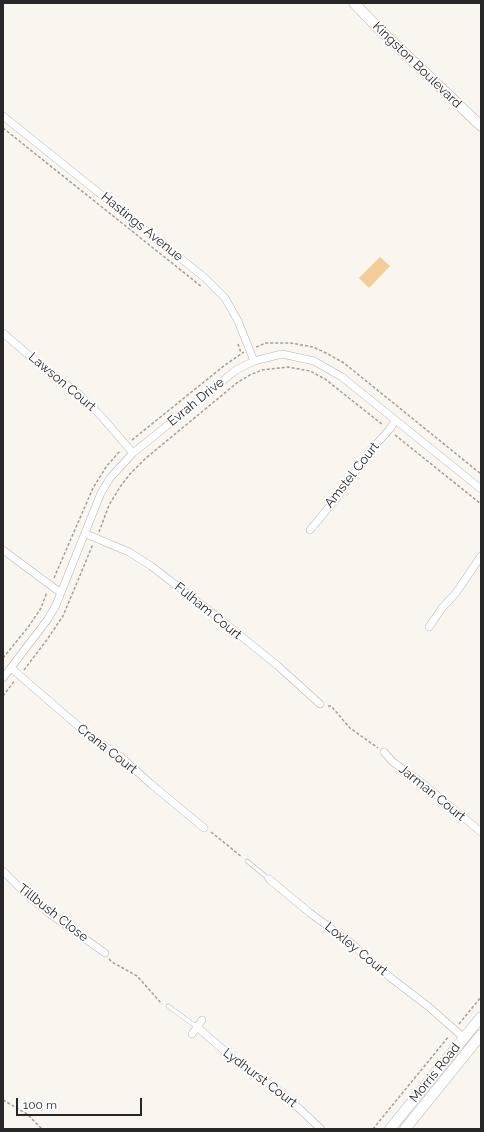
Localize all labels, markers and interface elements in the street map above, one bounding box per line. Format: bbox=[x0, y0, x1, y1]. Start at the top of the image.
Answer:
street label: Kingston Boulevard bbox=[369, 19, 465, 111]
street label: Hastings Avenue bbox=[98, 189, 186, 265]
street label: Lawson Court bbox=[25, 349, 99, 415]
street label: Evrah Drive bbox=[165, 375, 227, 429]
street label: Amstel Court bbox=[322, 439, 382, 511]
street label: Fulham Court bbox=[171, 579, 245, 643]
street label: Crana Court bbox=[74, 721, 140, 777]
street label: Jarman Court bbox=[396, 761, 468, 825]
street label: Tillbush Close bbox=[15, 881, 91, 945]
street label: Loxley Court bbox=[322, 919, 390, 979]
street label: Morris Road bbox=[406, 1040, 464, 1106]
street label: Lydhurst Court bbox=[220, 1045, 300, 1111]
scale bar bbox=[18, 1090, 144, 1116]
text: 100 m bbox=[23, 1098, 57, 1112]

